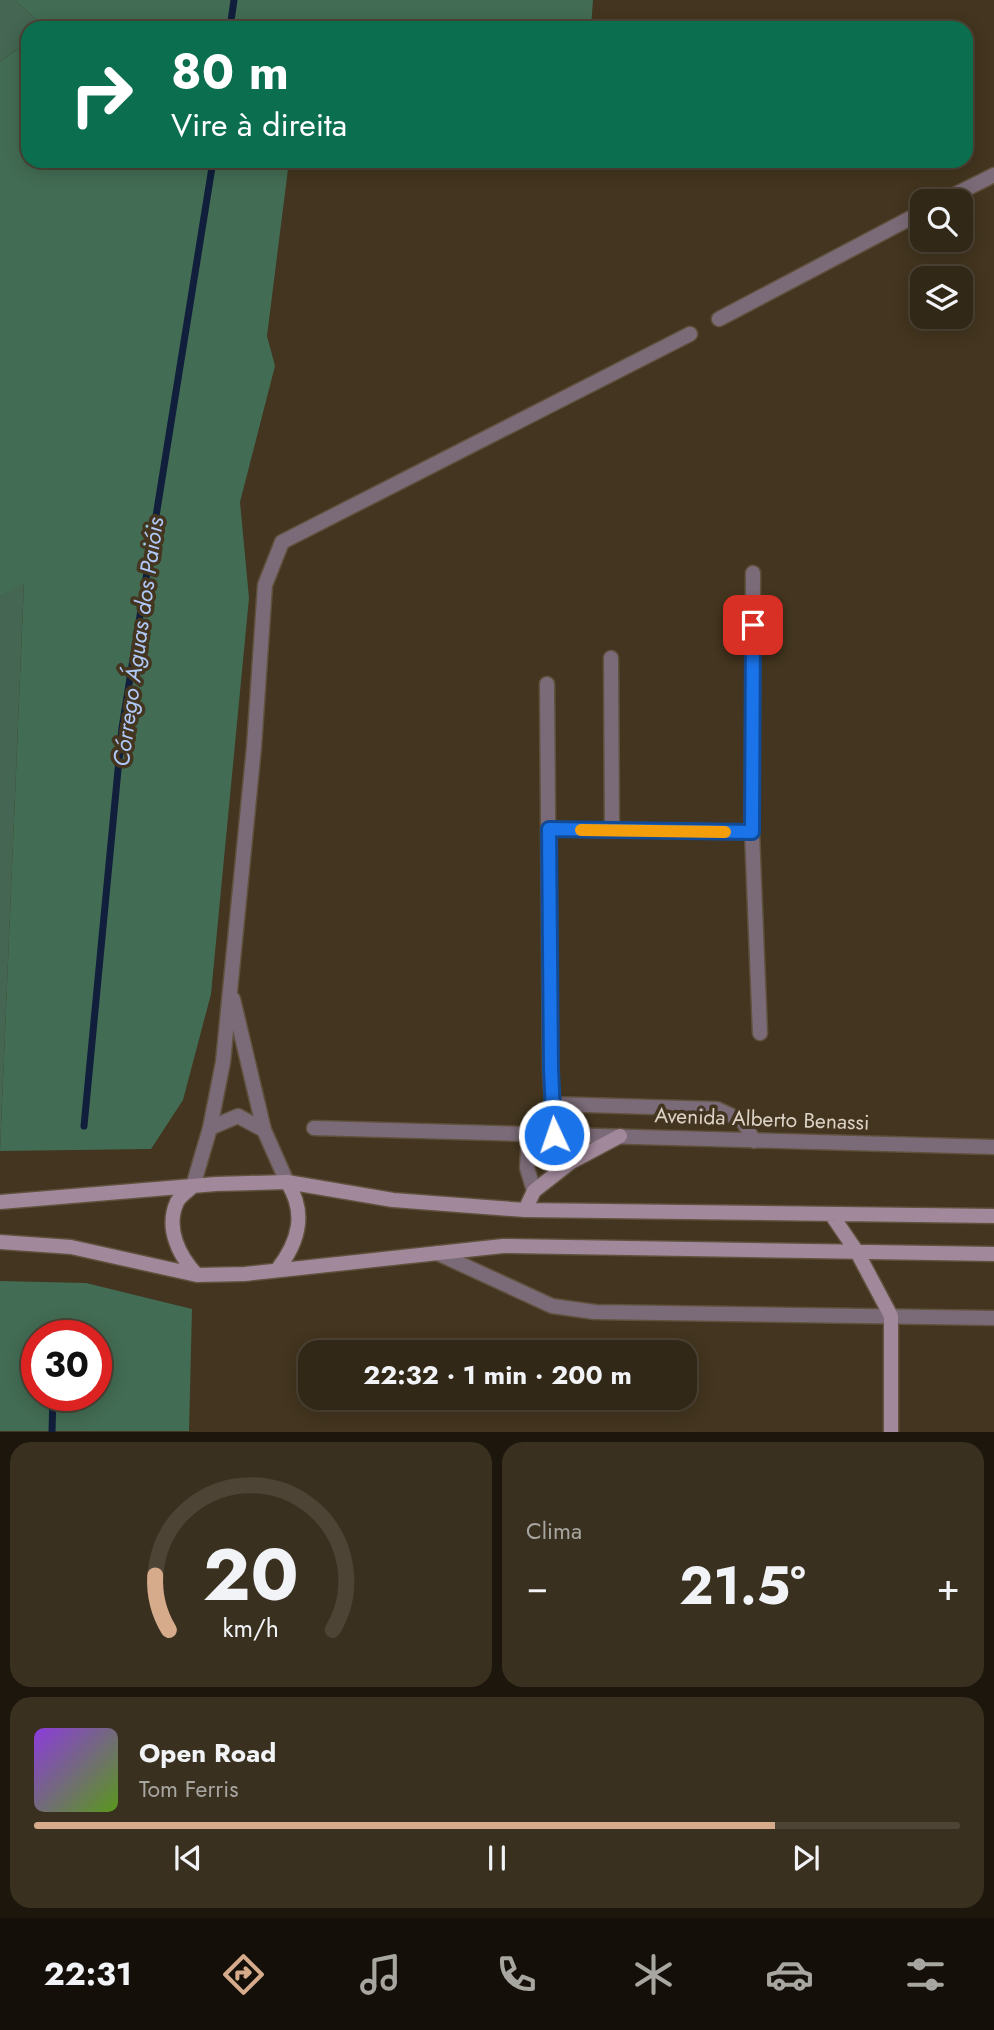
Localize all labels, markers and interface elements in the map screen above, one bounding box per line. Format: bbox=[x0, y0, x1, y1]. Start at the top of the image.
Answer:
text: 80 m bbox=[171, 37, 289, 107]
icon: right bbox=[56, 49, 147, 140]
text: Vire à direita bbox=[171, 102, 347, 148]
map controls bbox=[910, 189, 973, 329]
button: search bbox=[910, 189, 973, 252]
button: layers bbox=[910, 266, 973, 329]
water label: Córrego Águas dos Paióis bbox=[104, 514, 172, 769]
pin bbox=[723, 595, 783, 655]
icon: arrive bbox=[734, 606, 772, 644]
position arrow bbox=[517, 1098, 591, 1172]
street label: Avenida Alberto Benassi bbox=[654, 1100, 870, 1138]
speed limit sign: 30 bbox=[21, 1320, 112, 1411]
text: 22:32 · 1 min · 200 m bbox=[363, 1356, 632, 1394]
text: Clima bbox=[526, 1514, 582, 1548]
text: 20 bbox=[203, 1523, 299, 1628]
text: 21.5° bbox=[679, 1548, 806, 1624]
text: − bbox=[526, 1559, 548, 1614]
text: + bbox=[937, 1559, 960, 1614]
text: km/h bbox=[223, 1610, 279, 1646]
text: Open Road bbox=[139, 1734, 276, 1772]
text: Tom Ferris bbox=[139, 1772, 238, 1806]
icon: previous bbox=[169, 1839, 207, 1877]
icon: pause bbox=[478, 1839, 516, 1877]
icon: next bbox=[787, 1839, 825, 1877]
icon: directions bbox=[219, 1950, 268, 1999]
icon: music bbox=[356, 1950, 405, 1999]
icon: phone bbox=[492, 1950, 541, 1999]
icon: climate bbox=[629, 1950, 678, 1999]
icon: car bbox=[765, 1950, 814, 1999]
icon: filters bbox=[901, 1950, 950, 1999]
text: 22:31 bbox=[44, 1951, 132, 1997]

